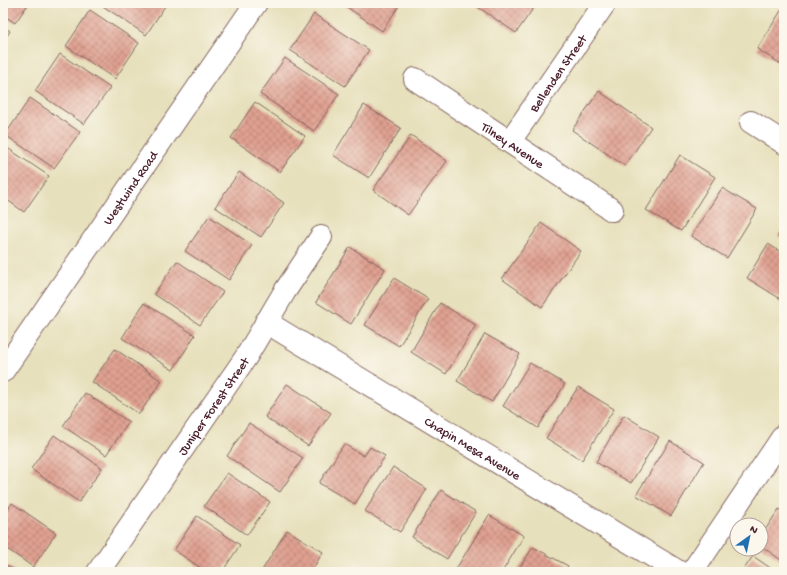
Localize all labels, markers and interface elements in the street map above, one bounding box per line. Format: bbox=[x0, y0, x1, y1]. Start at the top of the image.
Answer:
street label: Bellenden Street bbox=[527, 31, 592, 116]
street label: Tilney Avenue bbox=[477, 120, 546, 173]
street label: Westwind Road bbox=[101, 148, 163, 228]
street label: Juniper Forest Street bbox=[176, 354, 254, 459]
street label: Chapin Mesa Avenue bbox=[421, 415, 523, 484]
north arrow bbox=[729, 517, 769, 557]
text: N bbox=[747, 523, 760, 537]

